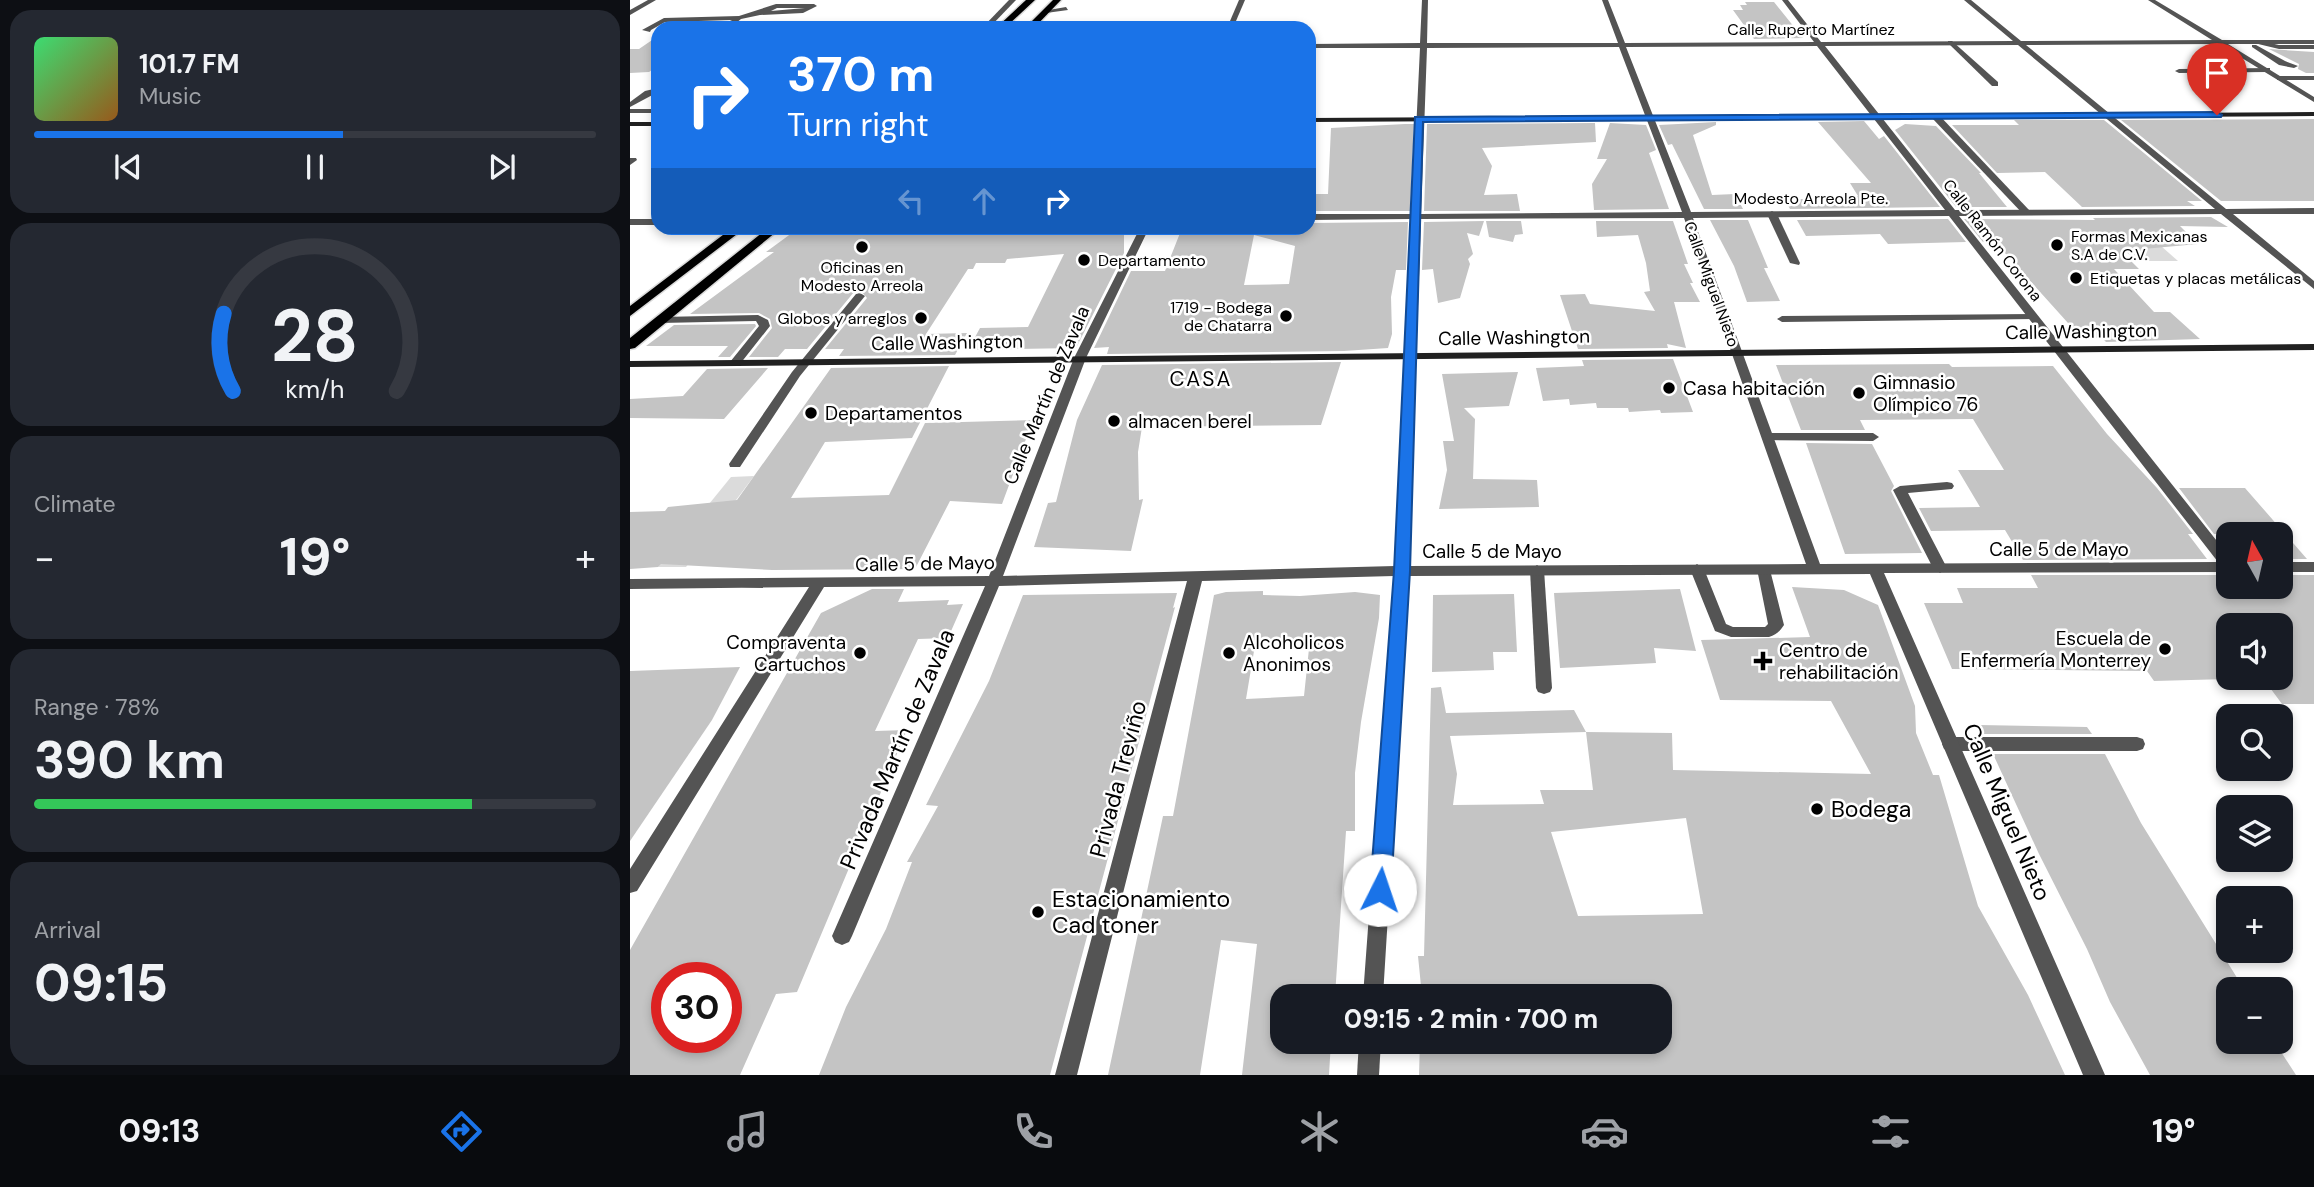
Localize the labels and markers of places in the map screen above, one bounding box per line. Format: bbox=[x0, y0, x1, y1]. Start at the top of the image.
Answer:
pin bbox=[2187, 43, 2247, 115]
place label: Formas Mexicanas S.A de C.V. bbox=[2071, 226, 2208, 265]
marker: Formas Mexicanas S.A de C.V. bbox=[2049, 237, 2065, 253]
marker: Oficinas en Modesto Arreola bbox=[854, 239, 870, 255]
place label: Departamento bbox=[1098, 250, 1206, 271]
marker: Departamento bbox=[1076, 252, 1092, 268]
place label: Oficinas en Modesto Arreola bbox=[801, 257, 923, 296]
place label: Etiquetas y placas metálicas bbox=[2090, 268, 2301, 289]
marker: Etiquetas y placas metálicas bbox=[2068, 270, 2084, 286]
place label: 1719 - Bodega de Chatarra bbox=[1170, 297, 1272, 336]
place label: Globos y arreglos bbox=[778, 308, 907, 329]
marker: 1719 - Bodega de Chatarra bbox=[1278, 308, 1294, 324]
marker: Globos y arreglos bbox=[913, 310, 929, 326]
place label: Gimnasio Olímpico 76 bbox=[1873, 370, 1978, 417]
place label: Casa habitación bbox=[1683, 376, 1825, 401]
marker: Casa habitación bbox=[1661, 380, 1677, 396]
marker: Gimnasio Olímpico 76 bbox=[1851, 385, 1867, 401]
place label: Departamentos bbox=[825, 401, 963, 426]
marker: Departamentos bbox=[803, 405, 819, 421]
place label: almacen berel bbox=[1128, 409, 1252, 434]
marker: almacen berel bbox=[1106, 413, 1122, 429]
place label: Escuela de Enfermería Monterrey bbox=[1960, 626, 2151, 673]
place label: Compraventa Cartuchos bbox=[726, 630, 846, 677]
place label: Alcoholicos Anonimos bbox=[1243, 630, 1345, 677]
place label: Centro de rehabilitación bbox=[1779, 638, 1898, 685]
marker: Escuela de Enfermería Monterrey bbox=[2157, 641, 2173, 657]
marker: Compraventa Cartuchos bbox=[852, 645, 868, 661]
marker: Alcoholicos Anonimos bbox=[1221, 645, 1237, 661]
marker: Centro de rehabilitación bbox=[1753, 651, 1773, 671]
place label: Bodega bbox=[1831, 794, 1911, 824]
marker: Bodega bbox=[1809, 801, 1825, 817]
place label: Estacionamiento Cad toner bbox=[1052, 884, 1230, 940]
marker: Estacionamiento Cad toner bbox=[1030, 904, 1046, 920]

